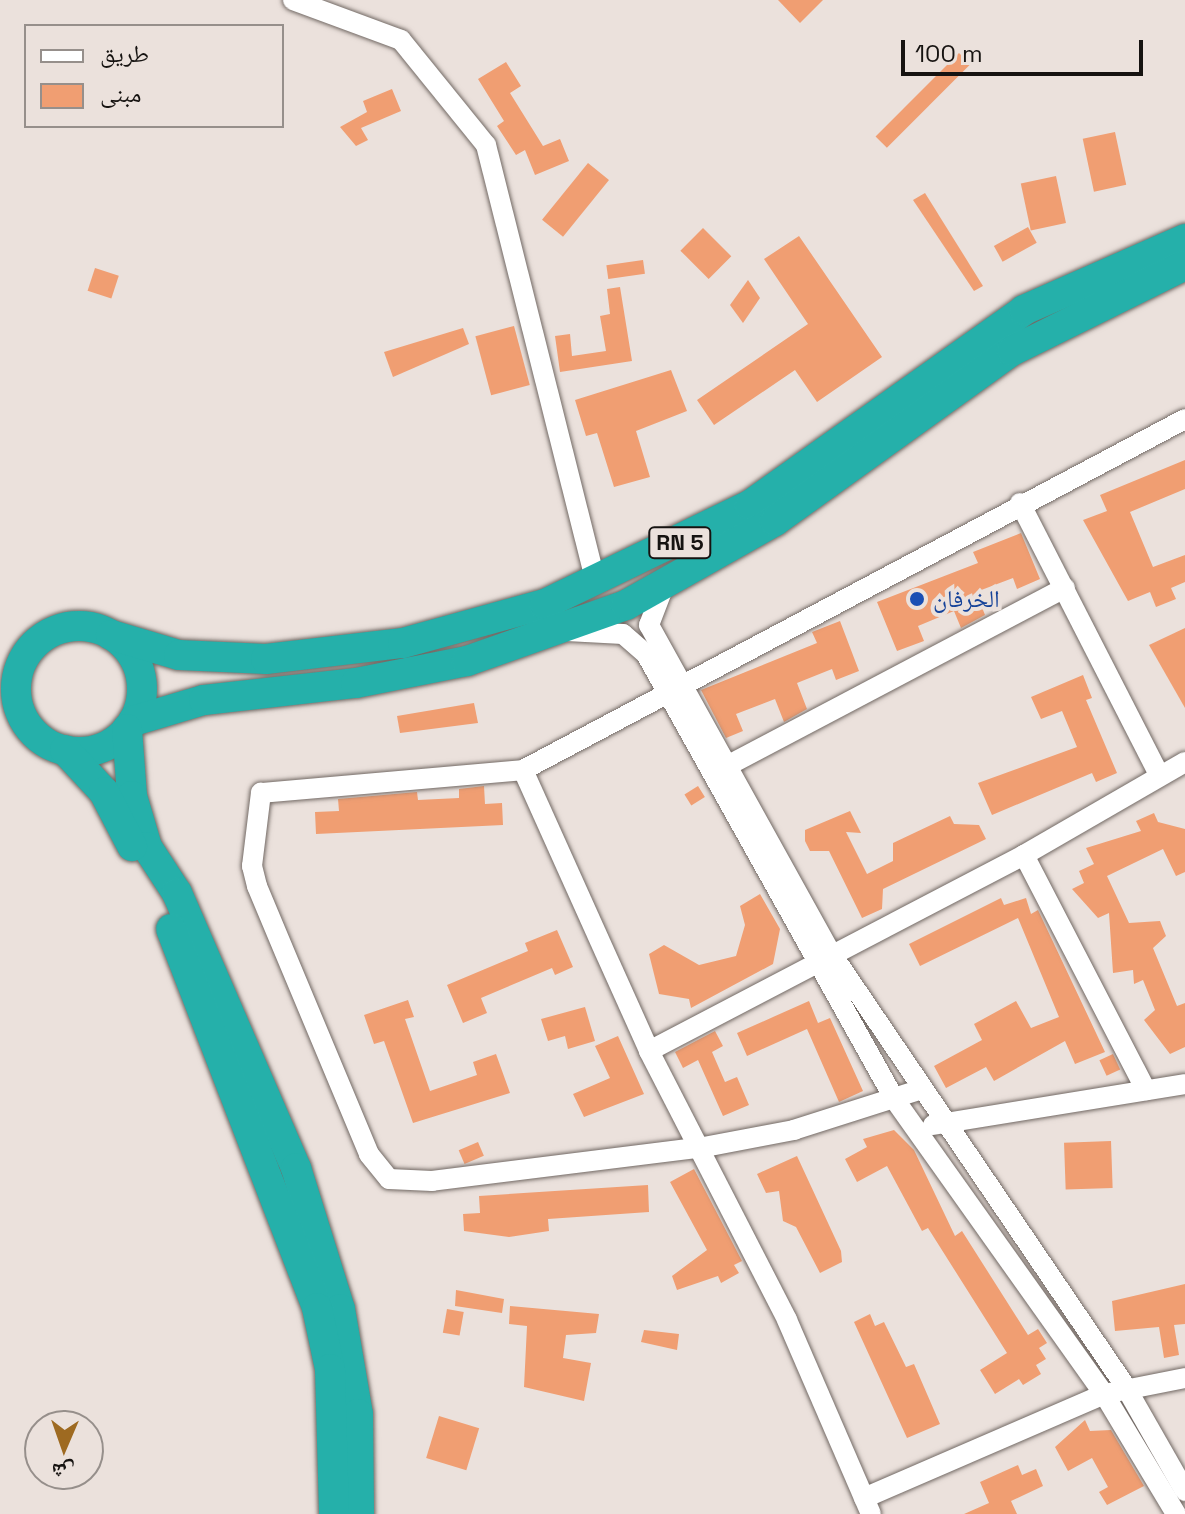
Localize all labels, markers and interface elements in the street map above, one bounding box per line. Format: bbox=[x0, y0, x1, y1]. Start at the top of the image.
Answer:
legend bbox=[24, 24, 284, 128]
scale bar bbox=[905, 24, 1147, 74]
text: طريق bbox=[100, 38, 149, 69]
text: 100 m bbox=[915, 38, 983, 69]
text: مبنى bbox=[100, 78, 141, 109]
road number: RN 5 bbox=[648, 525, 712, 561]
place label: الخرفان bbox=[933, 585, 1000, 613]
marker: الخرفان bbox=[908, 590, 926, 608]
north arrow bbox=[24, 1410, 104, 1490]
text: ش bbox=[51, 1458, 75, 1486]

